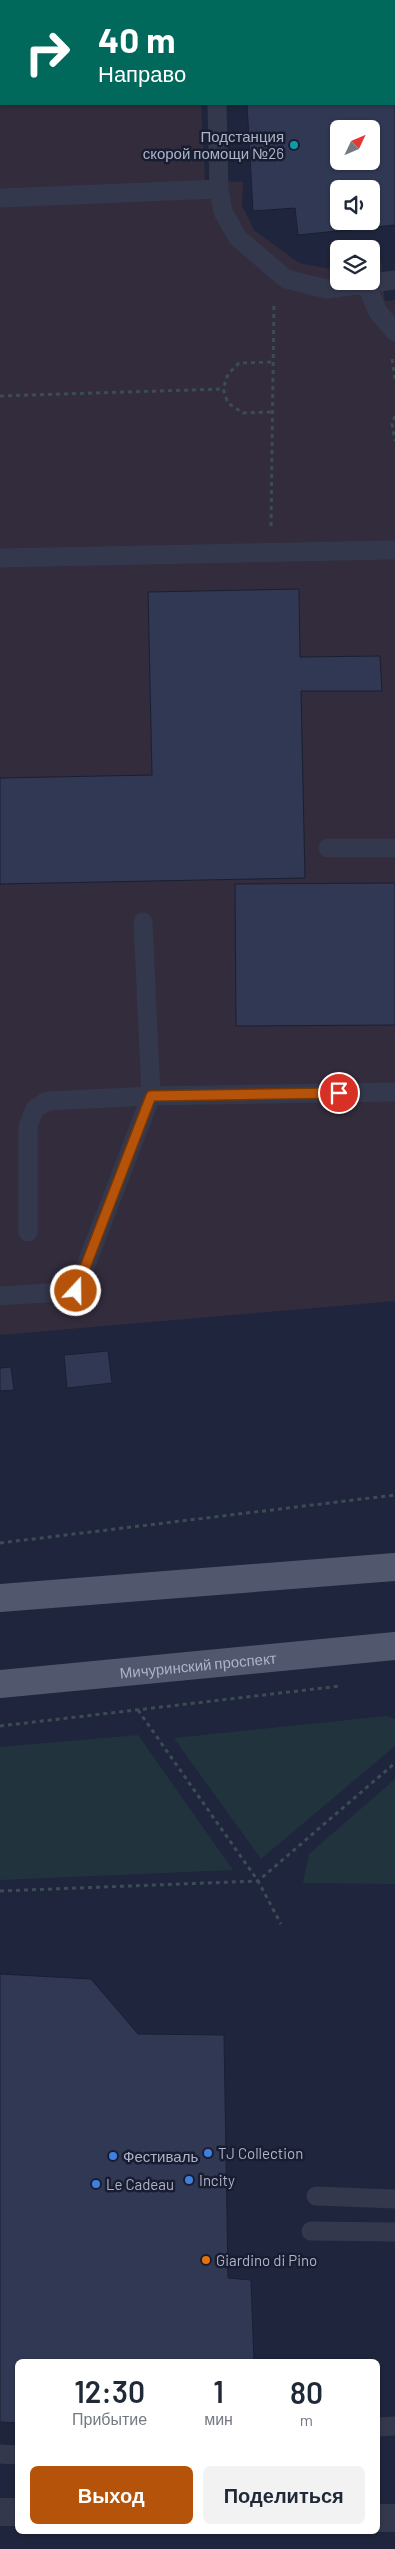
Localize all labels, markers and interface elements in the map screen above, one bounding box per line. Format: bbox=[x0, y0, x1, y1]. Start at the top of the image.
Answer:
text: 40 m bbox=[98, 18, 175, 60]
icon: right bbox=[15, 20, 80, 85]
text: Направо bbox=[98, 60, 186, 86]
north arrow bbox=[330, 120, 380, 170]
map controls bbox=[330, 120, 380, 290]
place label: Подстанция скорой помощи №26 bbox=[143, 127, 284, 162]
marker: Подстанция скорой помощи №26 bbox=[288, 139, 300, 151]
button: sound bbox=[330, 180, 380, 230]
button: layers bbox=[330, 240, 380, 290]
pin bbox=[318, 1072, 360, 1114]
icon: arrive bbox=[325, 1079, 353, 1107]
position arrow bbox=[49, 1264, 101, 1316]
street label: Мичуринский проспект bbox=[119, 1648, 277, 1681]
place label: TJ Collection bbox=[218, 2144, 303, 2162]
place label: Фестиваль bbox=[123, 2147, 198, 2165]
marker: TJ Collection bbox=[202, 2147, 214, 2159]
marker: Фестиваль bbox=[107, 2150, 119, 2162]
place label: Incity bbox=[199, 2171, 235, 2189]
marker: Incity bbox=[183, 2174, 195, 2186]
place label: Le Cadeau bbox=[106, 2175, 174, 2193]
marker: Le Cadeau bbox=[90, 2178, 102, 2190]
place label: Giardino di Pino bbox=[216, 2251, 317, 2269]
marker: Giardino di Pino bbox=[200, 2254, 212, 2266]
text: 12:30 bbox=[74, 2373, 145, 2409]
text: 1 bbox=[213, 2373, 224, 2409]
text: 80 bbox=[290, 2374, 323, 2410]
text: Прибытие bbox=[72, 2409, 147, 2428]
text: мин bbox=[204, 2409, 233, 2428]
text: m bbox=[300, 2410, 313, 2429]
button: Выход bbox=[30, 2466, 193, 2524]
button: Поделиться bbox=[203, 2466, 365, 2524]

